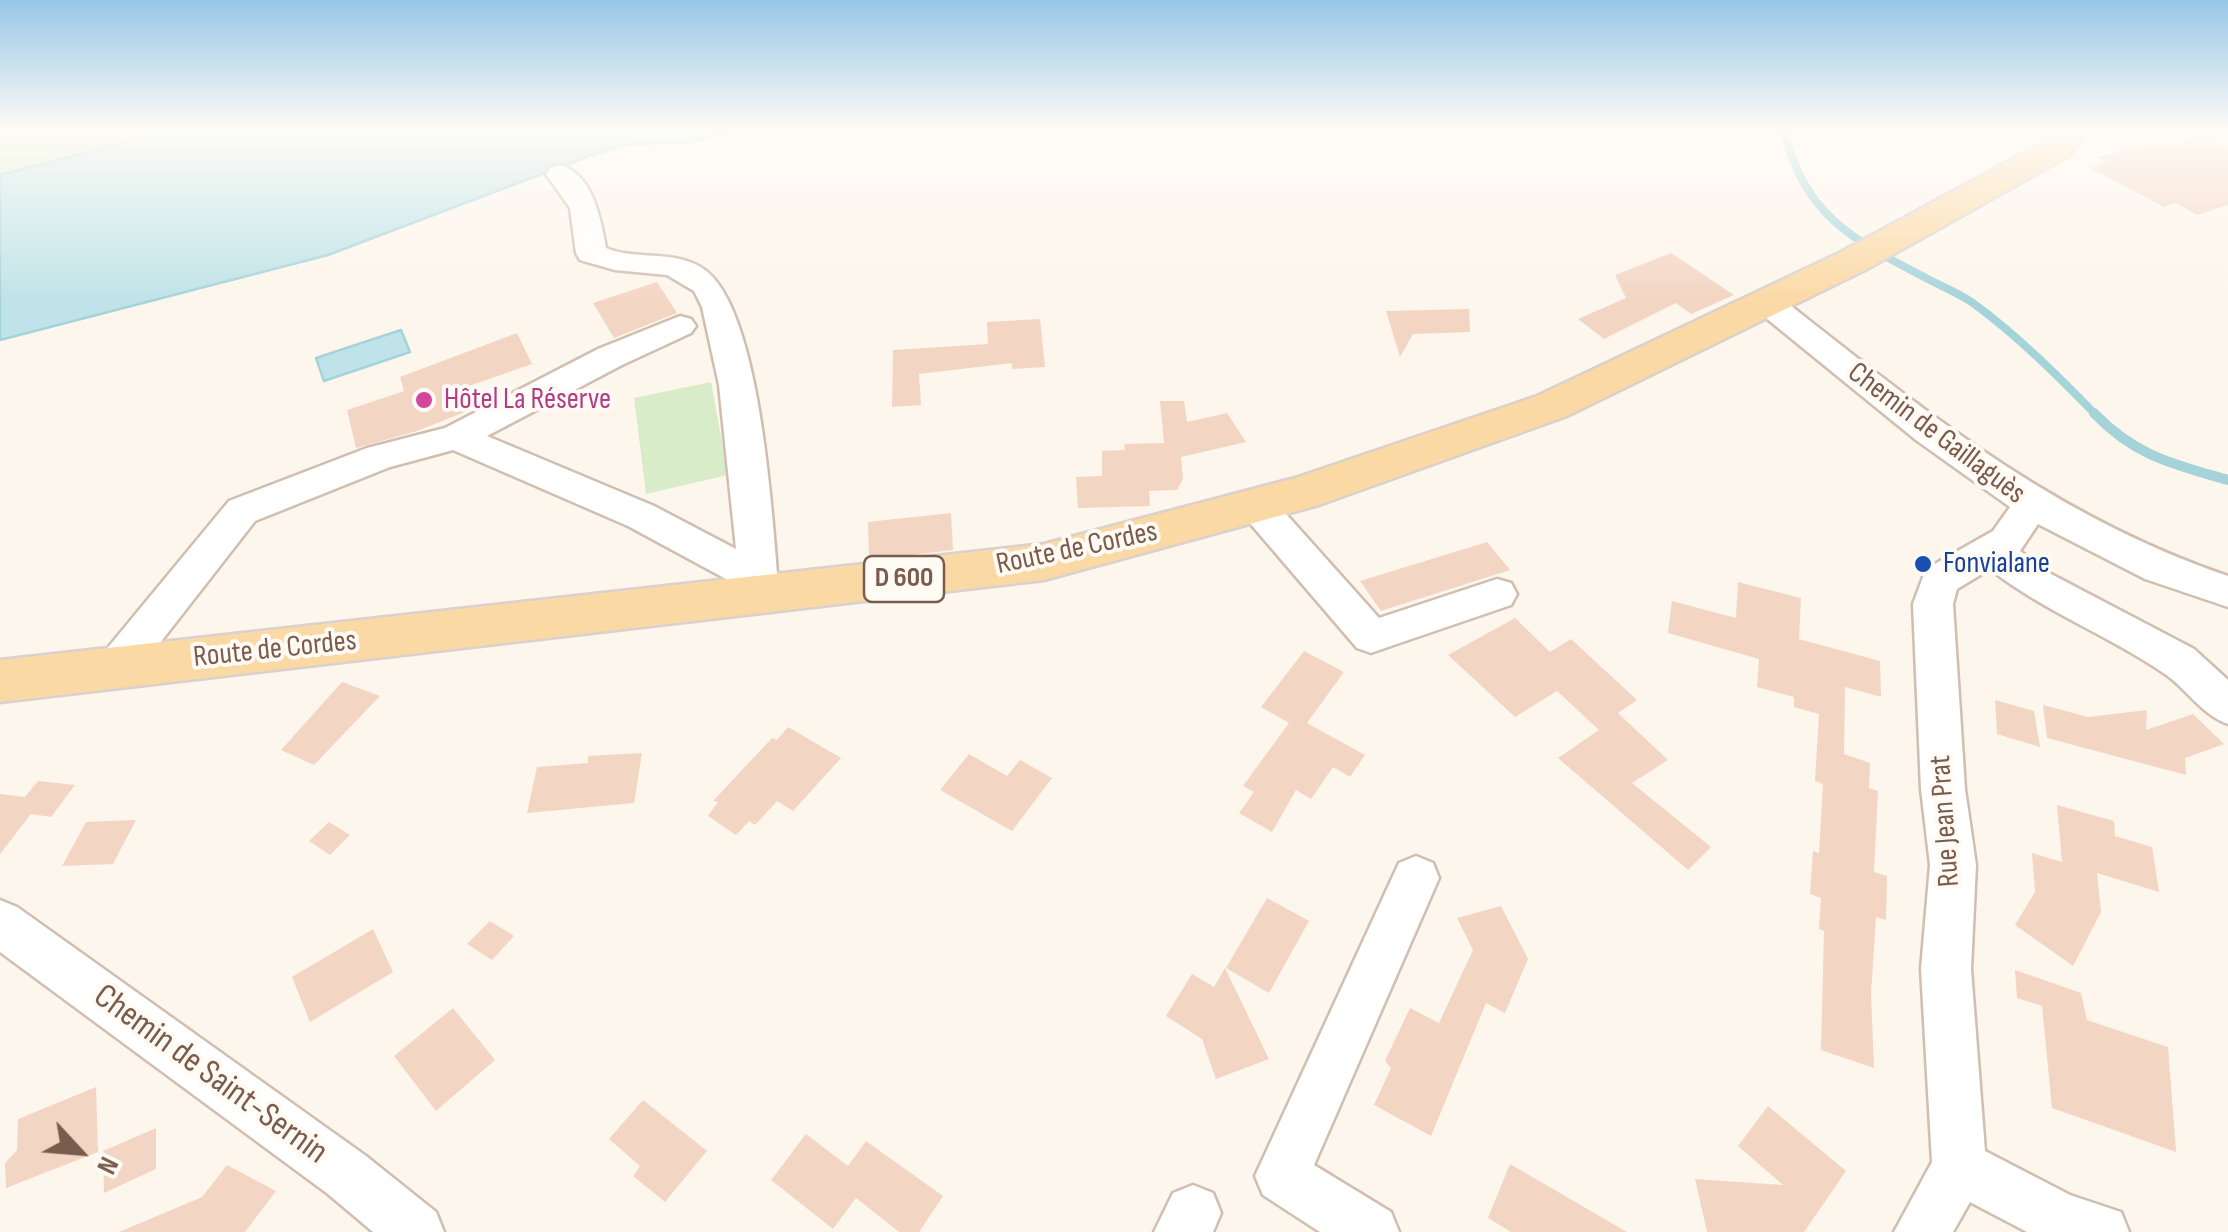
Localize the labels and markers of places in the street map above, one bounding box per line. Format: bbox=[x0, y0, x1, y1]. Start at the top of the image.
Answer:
place label: Hôtel La Réserve bbox=[444, 382, 611, 418]
marker: Hôtel La Réserve bbox=[413, 389, 435, 411]
place label: Fonvialane bbox=[1943, 546, 2050, 582]
marker: Fonvialane bbox=[1912, 553, 1934, 575]

